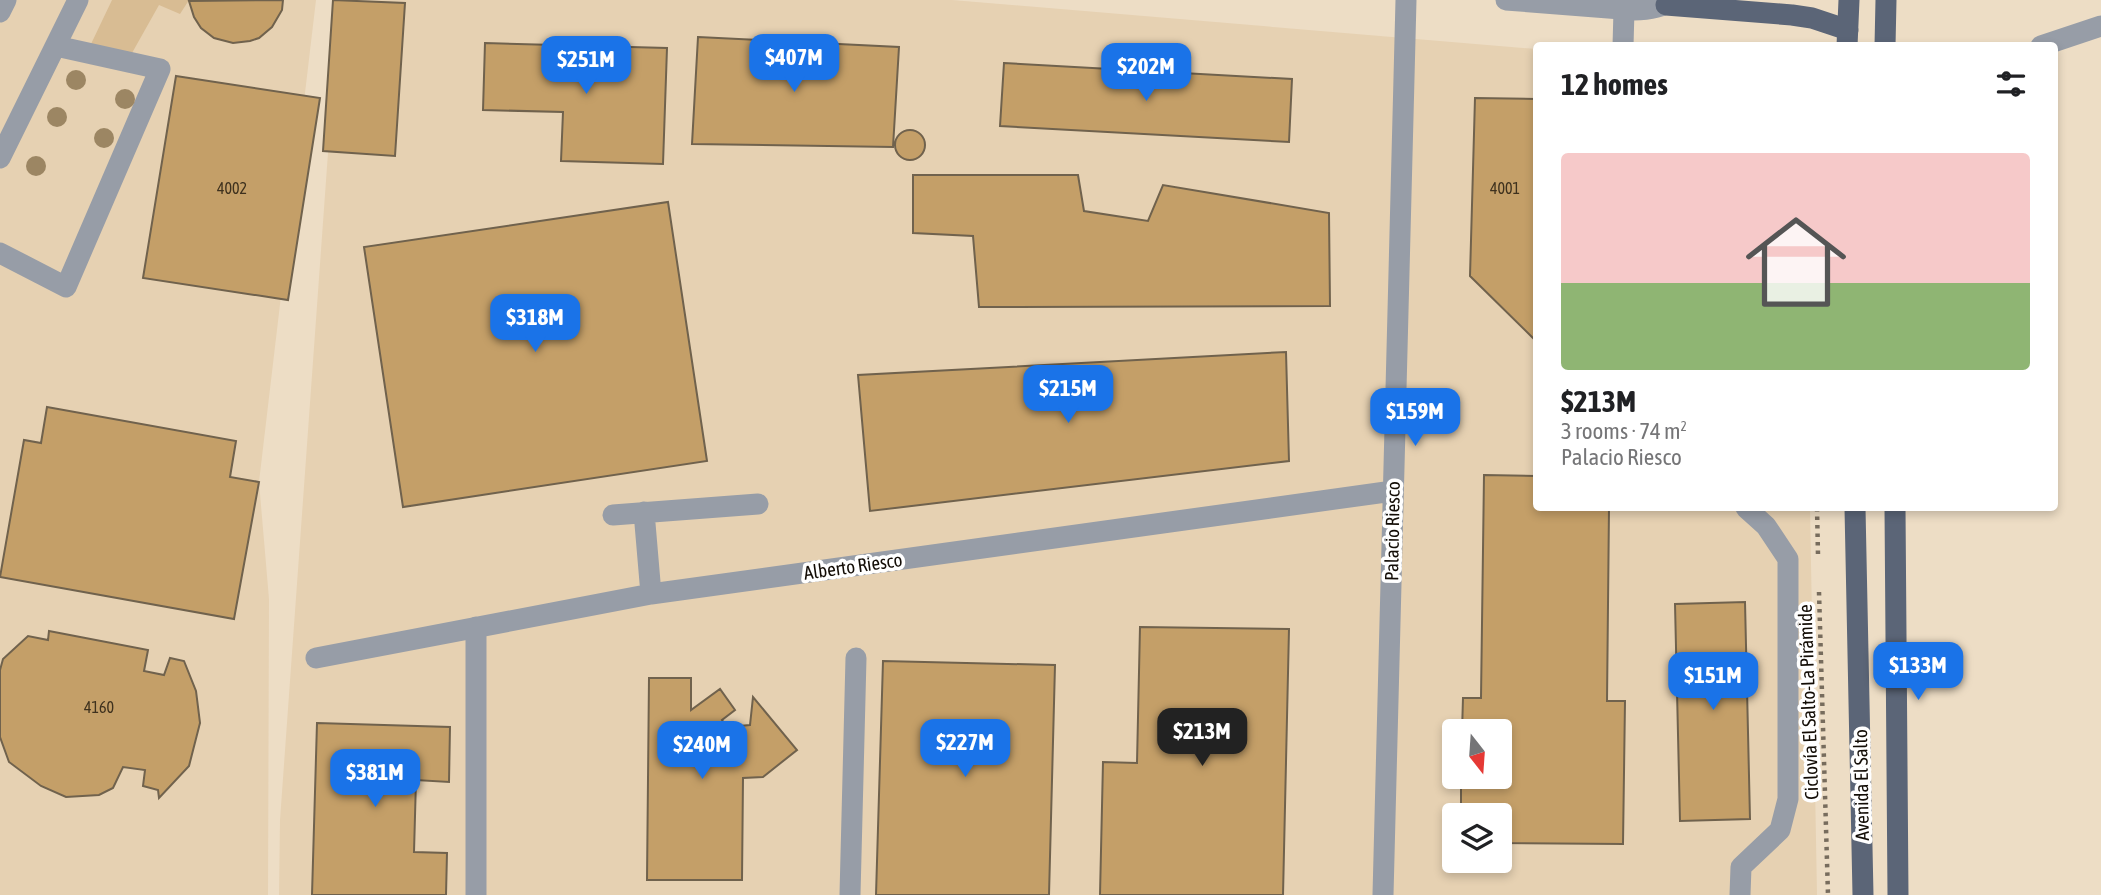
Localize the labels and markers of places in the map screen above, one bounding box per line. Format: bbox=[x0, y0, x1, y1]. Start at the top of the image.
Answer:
pin: $407M bbox=[745, 34, 843, 94]
pin: $251M bbox=[537, 36, 635, 96]
pin: $202M bbox=[1097, 43, 1195, 103]
pin: $318M bbox=[486, 294, 584, 354]
pin: $215M bbox=[1019, 366, 1117, 425]
pin: $159M bbox=[1366, 388, 1464, 448]
pin: $133M bbox=[1869, 642, 1967, 702]
pin: $151M bbox=[1664, 652, 1762, 712]
pin: $213M bbox=[1153, 708, 1251, 768]
pin: $227M bbox=[916, 720, 1014, 779]
pin: $240M bbox=[653, 722, 751, 781]
pin: $381M bbox=[326, 750, 424, 809]

